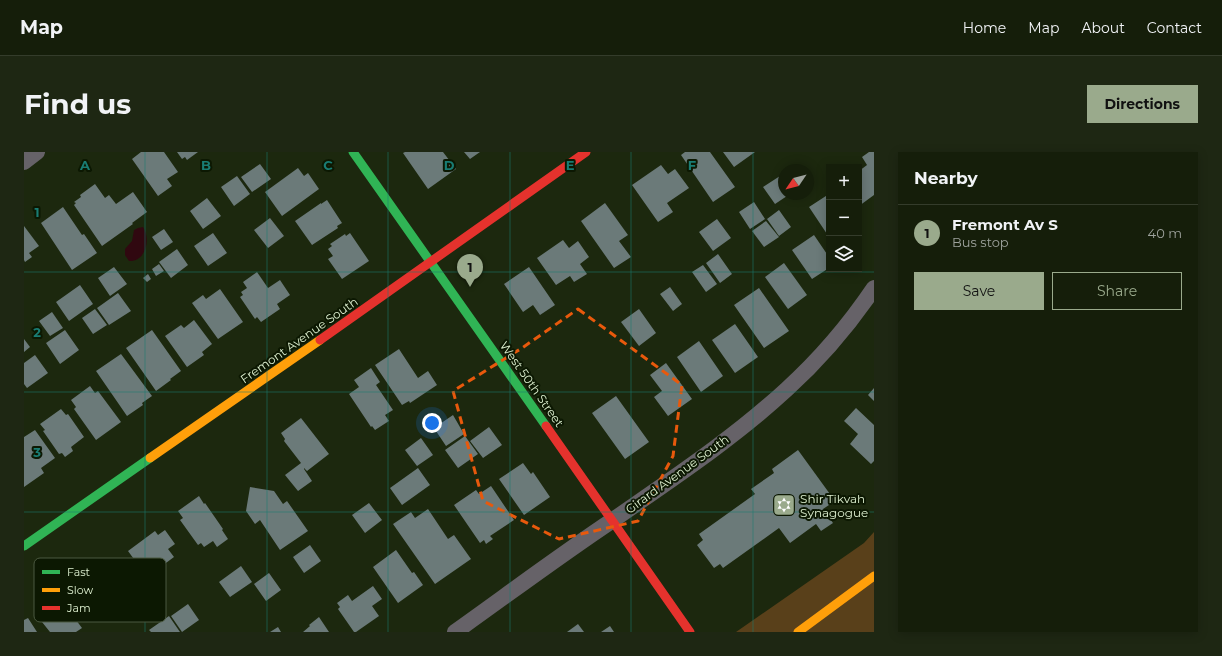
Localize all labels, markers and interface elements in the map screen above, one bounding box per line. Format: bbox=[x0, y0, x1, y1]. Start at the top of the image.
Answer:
text: Map bbox=[20, 16, 63, 39]
text: Home bbox=[963, 19, 1006, 37]
text: Map bbox=[1028, 19, 1059, 37]
text: About bbox=[1081, 19, 1125, 37]
text: Contact bbox=[1147, 19, 1202, 37]
button: Directions bbox=[1087, 85, 1198, 123]
text: Find us bbox=[24, 87, 131, 121]
text: A bbox=[79, 157, 91, 173]
text: B bbox=[201, 157, 211, 173]
text: C bbox=[323, 157, 333, 173]
text: D bbox=[444, 157, 455, 173]
text: E bbox=[566, 157, 575, 173]
text: F bbox=[688, 157, 696, 173]
north arrow bbox=[778, 164, 814, 200]
map controls bbox=[826, 164, 862, 272]
button: + bbox=[826, 164, 862, 200]
text: Nearby bbox=[914, 168, 978, 188]
button: − bbox=[826, 200, 862, 236]
text: 1 bbox=[34, 204, 40, 220]
text: Fremont Av S bbox=[952, 215, 1058, 234]
text: 1 bbox=[924, 225, 930, 241]
text: 40 m bbox=[1148, 225, 1182, 241]
text: Bus stop bbox=[952, 234, 1009, 250]
button: layers bbox=[826, 236, 862, 272]
pin: 1 bbox=[457, 254, 483, 287]
button: Save bbox=[914, 272, 1044, 310]
button: Share bbox=[1052, 272, 1182, 310]
street label: Fremont Avenue South bbox=[237, 294, 361, 386]
text: 2 bbox=[33, 324, 41, 340]
street label: West 50th Street bbox=[497, 338, 567, 430]
your location bbox=[422, 413, 442, 433]
street label: Girard Avenue South bbox=[622, 431, 732, 517]
text: 3 bbox=[32, 444, 41, 460]
place label: Shir Tikvah Synagogue bbox=[800, 491, 868, 520]
synagogue icon: Shir Tikvah Synagogue bbox=[771, 492, 797, 518]
legend bbox=[34, 558, 166, 622]
text: Fast bbox=[67, 565, 91, 579]
text: Slow bbox=[67, 583, 93, 597]
text: Jam bbox=[66, 601, 91, 615]

